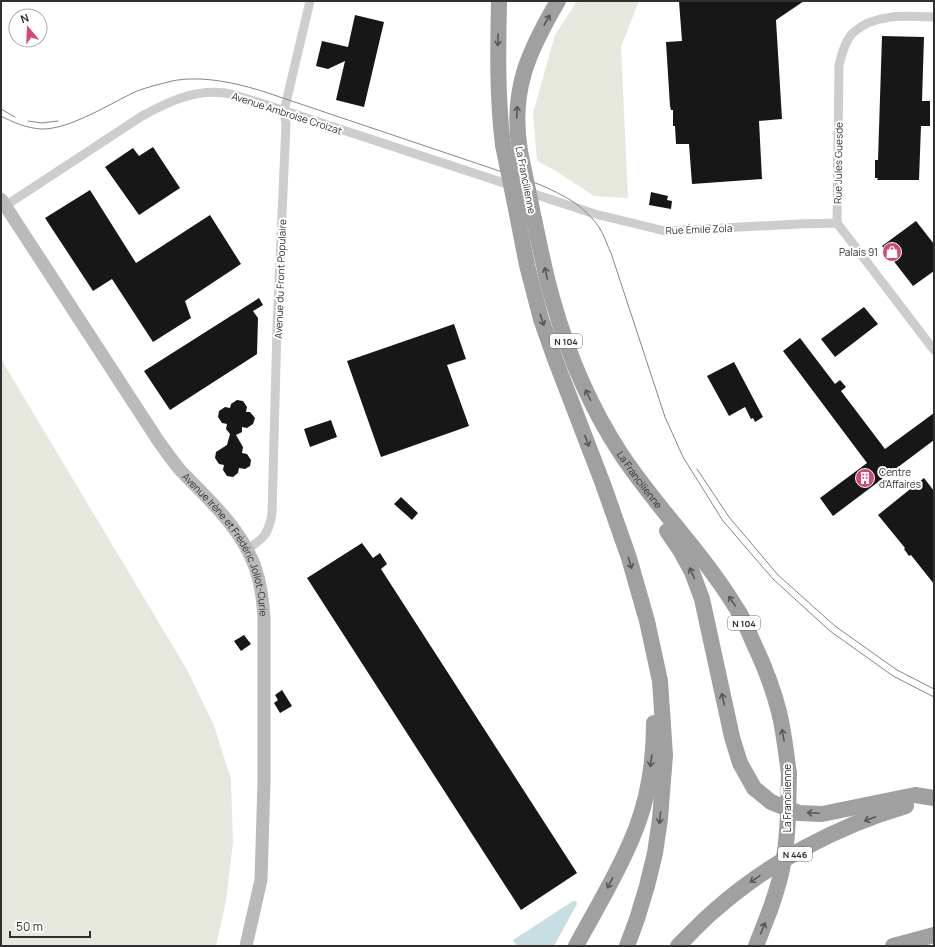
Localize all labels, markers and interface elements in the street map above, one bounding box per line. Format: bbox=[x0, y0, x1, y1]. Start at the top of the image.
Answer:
north arrow bbox=[8, 8, 48, 48]
text: N bbox=[18, 10, 31, 26]
one-way arrow bbox=[544, 14, 552, 26]
one-way arrow bbox=[495, 33, 502, 46]
street label: Avenue Ambroise Croizat bbox=[230, 89, 344, 137]
one-way arrow bbox=[513, 106, 521, 119]
street label: Rue Jules Guesde bbox=[830, 122, 846, 204]
street label: La Francilienne bbox=[513, 145, 539, 215]
street label: Avenue du Front Populaire bbox=[271, 219, 289, 339]
street label: Rue Émile Zola bbox=[665, 221, 733, 237]
shop icon: Palais 91 bbox=[881, 241, 903, 263]
place label: Palais 91 bbox=[839, 245, 878, 259]
one-way arrow bbox=[541, 266, 549, 279]
one-way arrow bbox=[538, 314, 546, 326]
road number: N 104 bbox=[550, 334, 582, 348]
one-way arrow bbox=[584, 389, 591, 401]
one-way arrow bbox=[583, 434, 591, 446]
street label: La Francilienne bbox=[614, 448, 666, 511]
place label: Centre d'Affaires bbox=[879, 465, 921, 491]
building icon: Centre d'Affaires bbox=[854, 467, 876, 489]
street label: Avenue Irène et Frédéric Joliot-Curie bbox=[179, 470, 271, 617]
one-way arrow bbox=[627, 556, 634, 569]
one-way arrow bbox=[688, 567, 695, 579]
one-way arrow bbox=[728, 596, 737, 607]
road number: N 104 bbox=[728, 616, 760, 630]
one-way arrow bbox=[719, 692, 727, 705]
one-way arrow bbox=[779, 729, 787, 742]
one-way arrow bbox=[648, 754, 655, 767]
street label: La Francilienne bbox=[780, 764, 794, 832]
one-way arrow bbox=[807, 810, 820, 817]
one-way arrow bbox=[656, 811, 664, 824]
one-way arrow bbox=[865, 815, 877, 823]
road number: N 446 bbox=[778, 847, 812, 861]
one-way arrow bbox=[750, 875, 761, 883]
one-way arrow bbox=[606, 877, 614, 889]
scale bar bbox=[10, 913, 90, 939]
text: 50 m bbox=[16, 918, 43, 935]
one-way arrow bbox=[760, 923, 768, 935]

